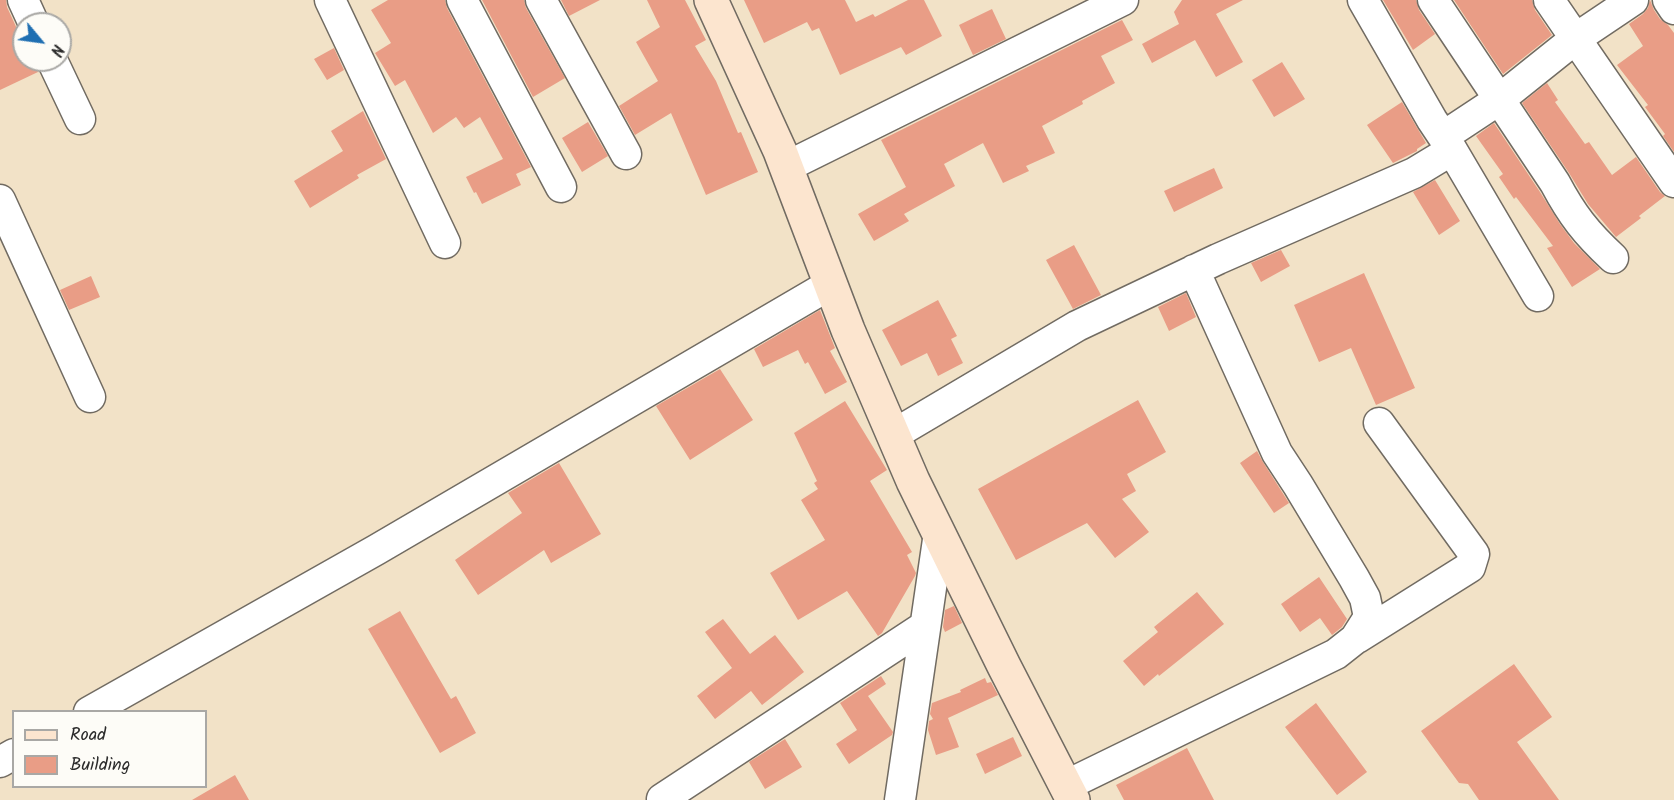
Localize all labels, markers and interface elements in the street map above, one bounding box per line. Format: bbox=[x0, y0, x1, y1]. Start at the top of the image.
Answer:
north arrow bbox=[12, 12, 72, 72]
text: N bbox=[43, 40, 70, 60]
legend bbox=[12, 710, 207, 788]
text: Road bbox=[70, 721, 106, 750]
text: Building bbox=[70, 751, 130, 780]

